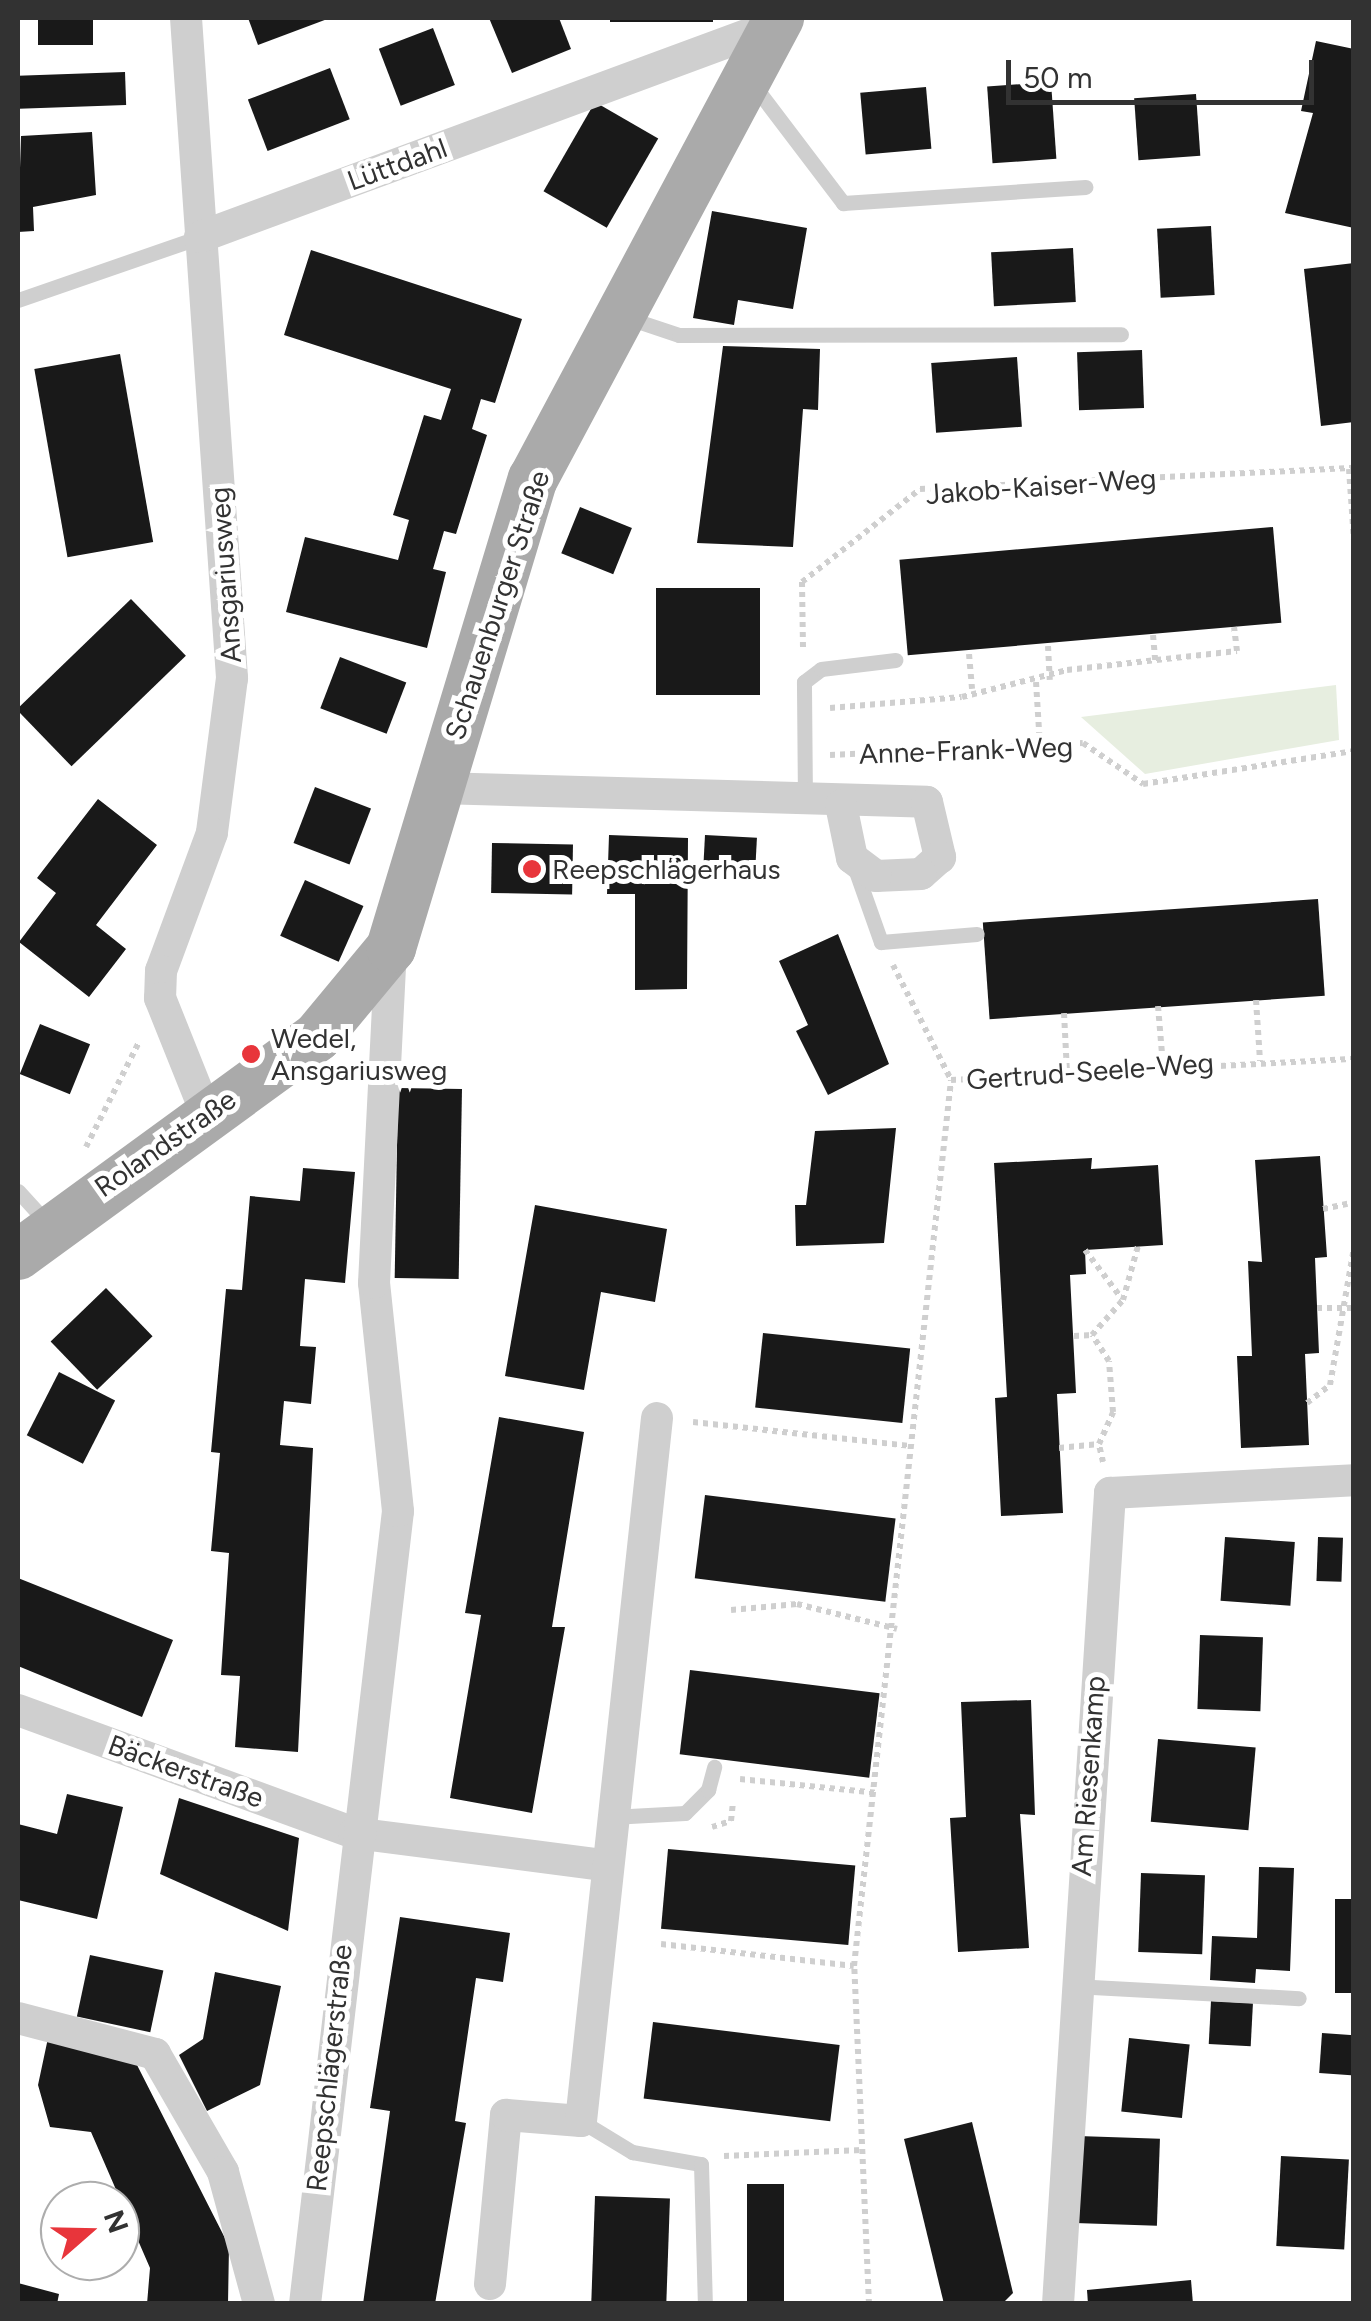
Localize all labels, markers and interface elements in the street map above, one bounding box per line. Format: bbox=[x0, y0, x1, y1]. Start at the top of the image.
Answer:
scale bar bbox=[1011, 40, 1318, 102]
text: 50 m bbox=[1023, 59, 1092, 96]
street label: Lüttdahl bbox=[343, 130, 451, 198]
street label: Jakob-Kaiser-Weg bbox=[925, 461, 1157, 511]
street label: Schauenburger Straße bbox=[438, 466, 556, 744]
street label: Ansgariusweg bbox=[202, 486, 248, 664]
street label: Anne-Frank-Weg bbox=[858, 729, 1074, 771]
place label: Reepschlägerhaus bbox=[552, 852, 781, 886]
marker: Reepschlägerhaus bbox=[521, 858, 543, 880]
place label: Wedel, Ansgariusweg bbox=[271, 1021, 447, 1087]
marker: Wedel, Ansgariusweg bbox=[240, 1043, 262, 1065]
street label: Gertrud-Seele-Weg bbox=[965, 1046, 1215, 1096]
street label: Rolandstraße bbox=[88, 1082, 242, 1204]
street label: Am Riesenkamp bbox=[1064, 1675, 1112, 1877]
street label: Bäckerstraße bbox=[104, 1727, 268, 1815]
street label: Reepschlägerstraße bbox=[299, 1943, 359, 2193]
north arrow bbox=[40, 2181, 140, 2281]
text: N bbox=[97, 2205, 136, 2237]

